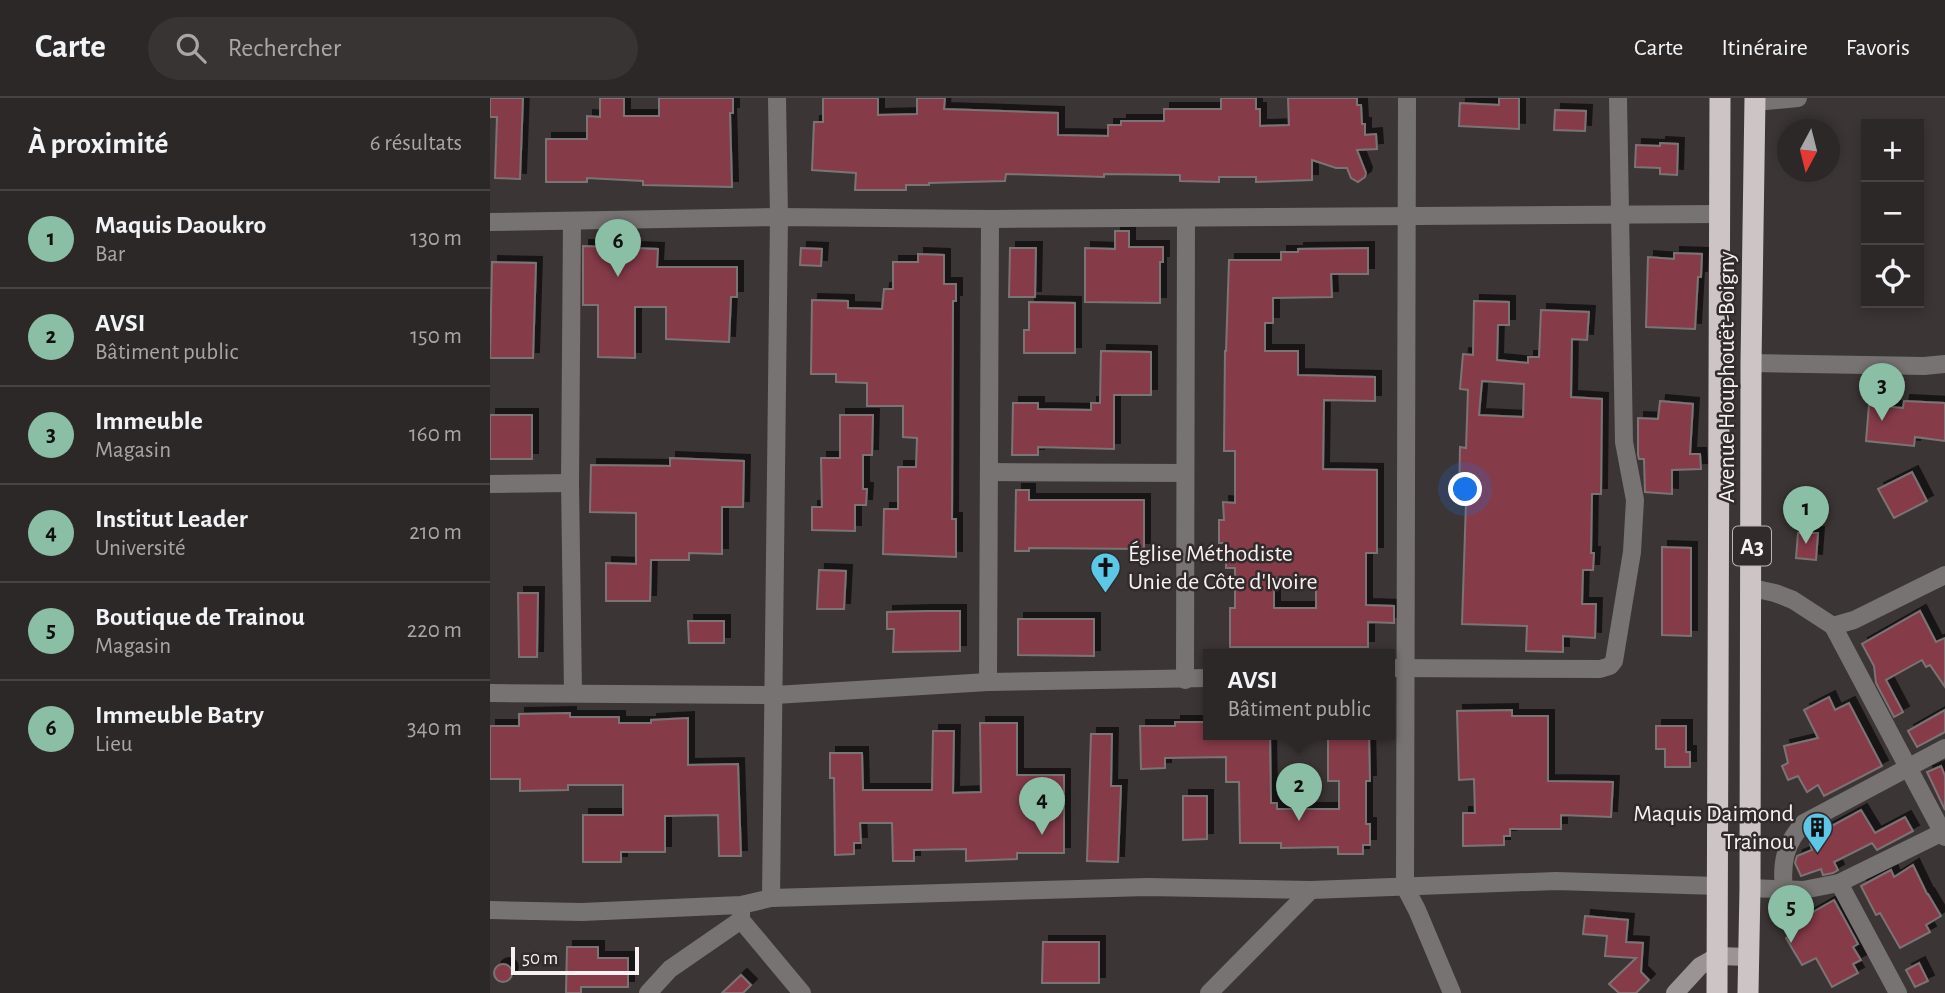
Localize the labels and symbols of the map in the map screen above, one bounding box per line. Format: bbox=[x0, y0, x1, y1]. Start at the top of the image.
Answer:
north arrow bbox=[1777, 119, 1840, 182]
pin: 6 bbox=[595, 219, 641, 277]
street label: Avenue Houphouët-Boigny bbox=[1715, 251, 1739, 503]
pin: 3 bbox=[1859, 363, 1905, 421]
your location bbox=[1448, 472, 1482, 506]
pin: 1 bbox=[1783, 486, 1829, 544]
road number: A3 bbox=[1733, 526, 1771, 566]
place label: Église Méthodiste Unie de Côte d'Ivoire bbox=[1128, 540, 1318, 594]
church icon: Église Méthodiste Unie de Côte d'Ivoire bbox=[1088, 550, 1122, 594]
pin: 2 bbox=[1276, 763, 1322, 821]
pin: 4 bbox=[1019, 777, 1065, 835]
place label: Maquis Daimond Trainou bbox=[1633, 802, 1794, 854]
building icon: Maquis Daimond Trainou bbox=[1800, 810, 1834, 854]
pin: 5 bbox=[1768, 885, 1814, 943]
scale bar bbox=[511, 944, 639, 976]

